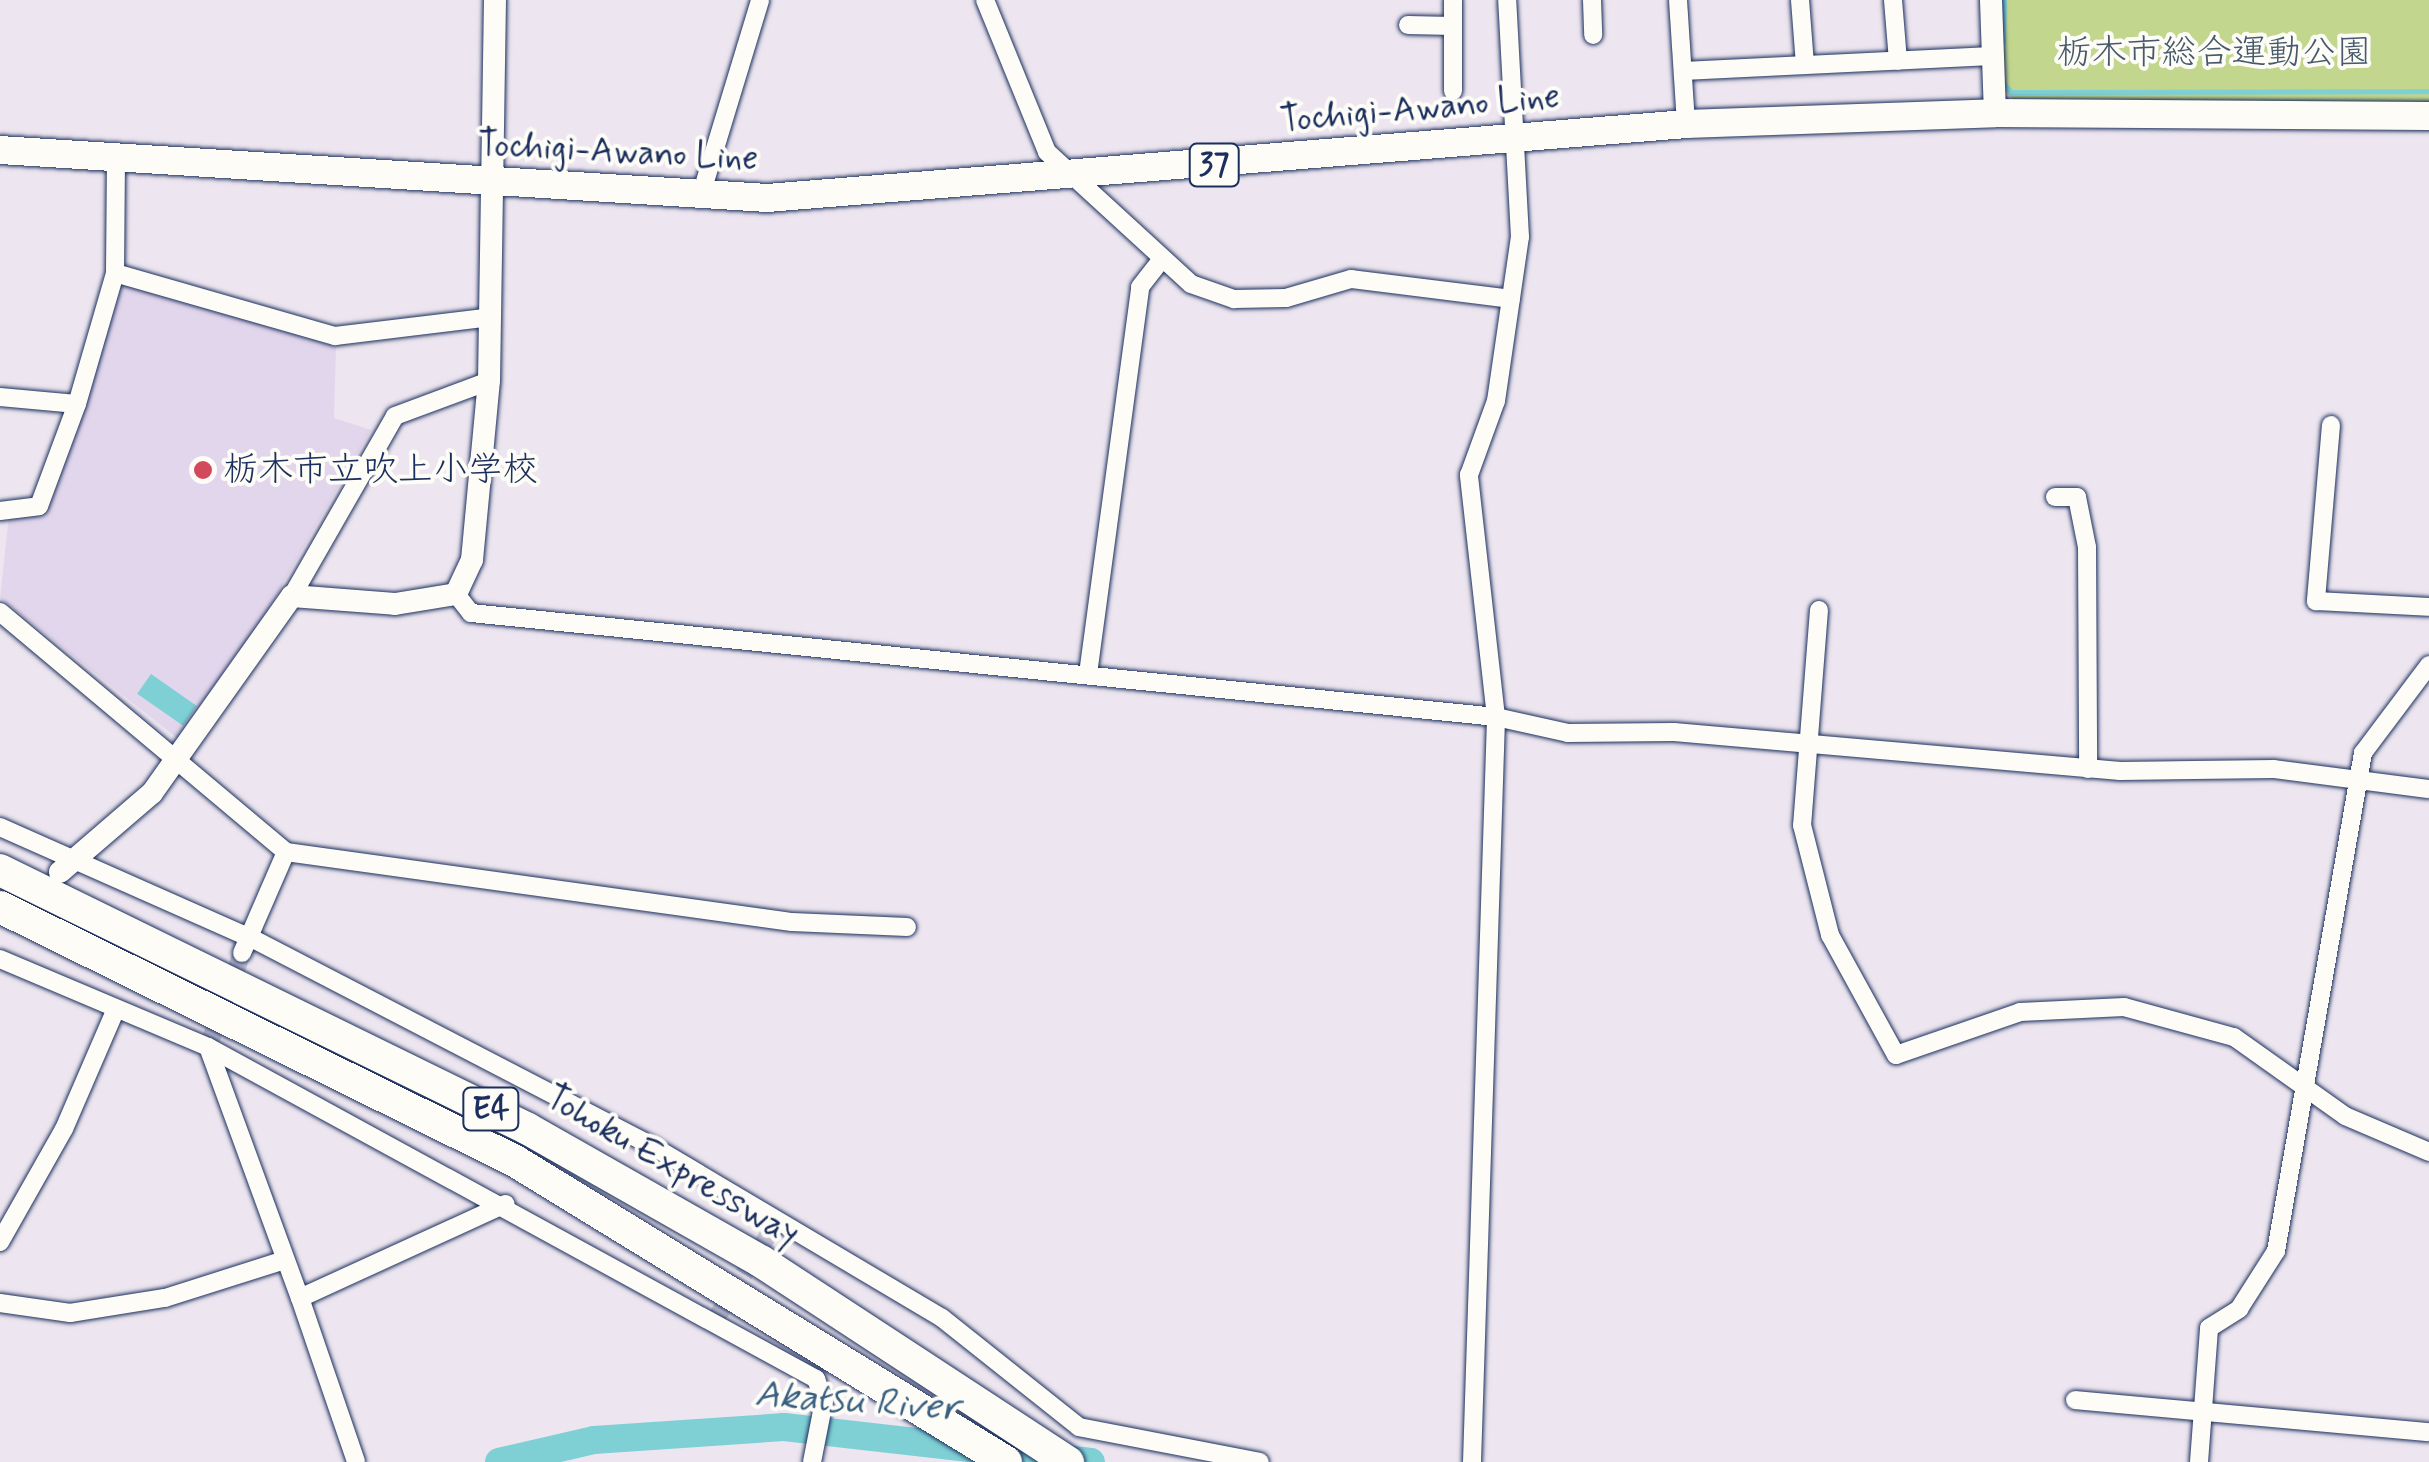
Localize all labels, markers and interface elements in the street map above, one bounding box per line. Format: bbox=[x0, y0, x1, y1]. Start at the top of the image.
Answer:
park label: 栃木市総合運動公園 bbox=[2057, 32, 2371, 74]
street label: Tochigi-Awano Line bbox=[1277, 76, 1563, 142]
street label: Tochigi-Awano Line bbox=[475, 124, 761, 180]
road number: 37 bbox=[1186, 138, 1242, 192]
place label: 栃木市立吹上小学校 bbox=[223, 449, 538, 491]
marker: 栃木市立吹上小学校 bbox=[192, 459, 214, 481]
street label: Tohoku Expressway bbox=[537, 1076, 807, 1256]
road number: E4 bbox=[461, 1082, 521, 1136]
water label: Akatsu River bbox=[753, 1372, 961, 1432]

